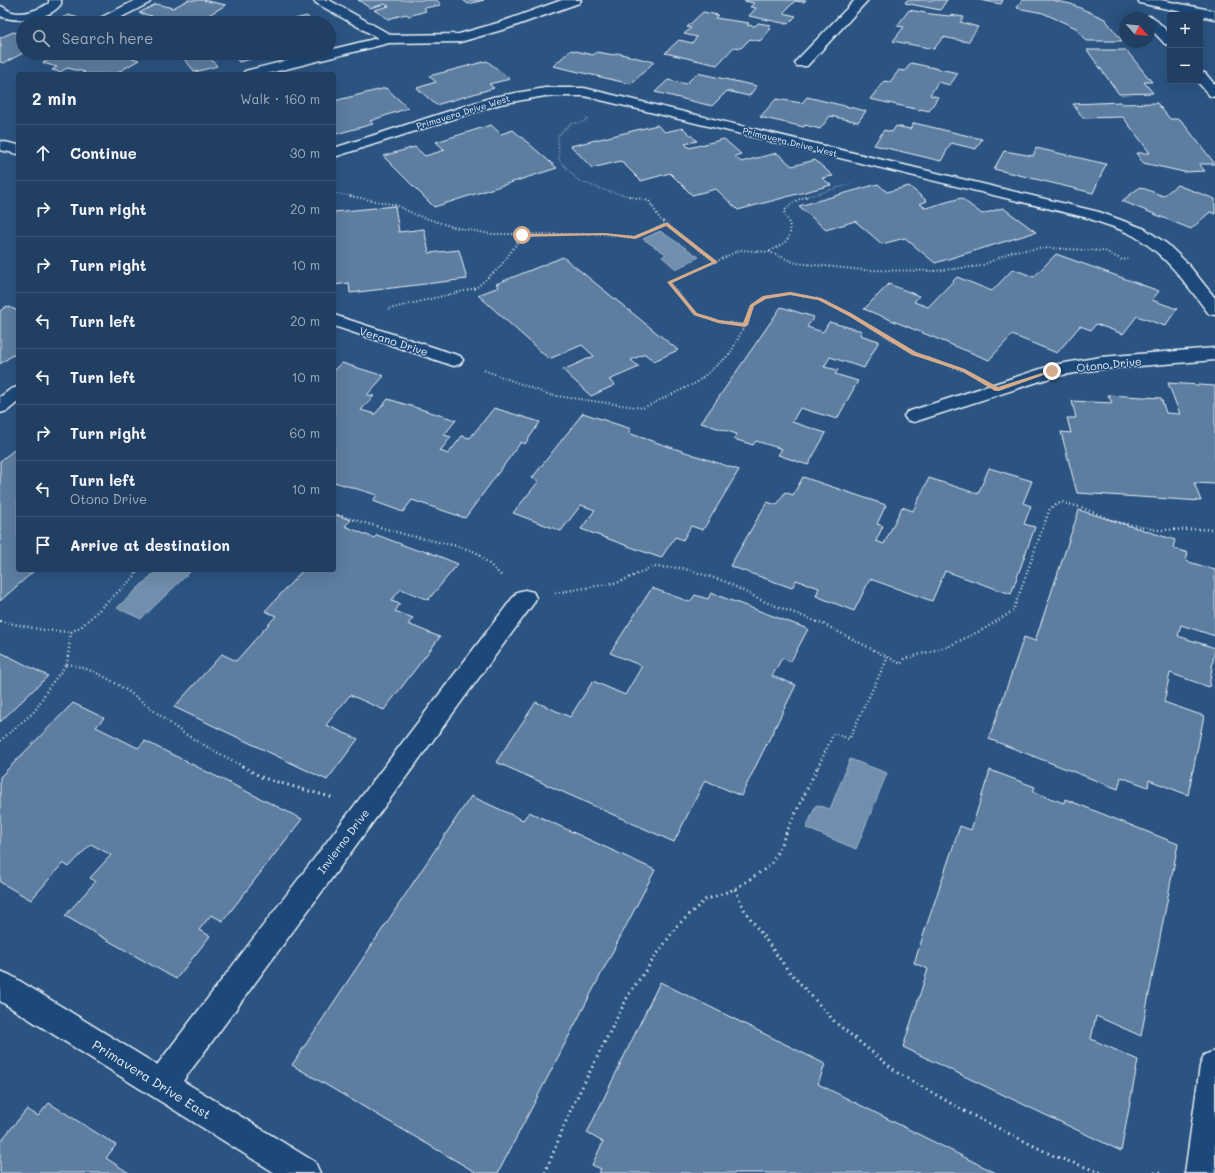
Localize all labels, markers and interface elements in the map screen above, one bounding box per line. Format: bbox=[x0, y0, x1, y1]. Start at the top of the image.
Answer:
north arrow bbox=[1119, 12, 1155, 48]
map controls bbox=[1167, 12, 1203, 84]
button: + bbox=[1167, 12, 1203, 48]
search box bbox=[16, 16, 336, 60]
icon: search bbox=[30, 27, 52, 49]
text: Search here bbox=[62, 28, 153, 48]
button: − bbox=[1167, 48, 1203, 84]
text: 2 min bbox=[32, 87, 77, 109]
text: Walk · 160 m bbox=[240, 90, 320, 107]
street label: Primavera Drive West bbox=[415, 92, 511, 131]
street label: Primavera Drive West bbox=[741, 125, 839, 159]
icon: ahead bbox=[32, 142, 54, 164]
text: Continue bbox=[70, 143, 137, 163]
text: 30 m bbox=[290, 144, 320, 161]
icon: right bbox=[32, 198, 54, 220]
text: Turn right bbox=[70, 199, 147, 219]
text: 20 m bbox=[290, 200, 320, 217]
route start bbox=[513, 226, 531, 244]
icon: right bbox=[32, 254, 54, 276]
text: Turn right bbox=[70, 255, 147, 275]
text: 10 m bbox=[292, 256, 320, 273]
icon: left bbox=[32, 310, 54, 332]
text: Turn left bbox=[70, 311, 135, 331]
text: 20 m bbox=[290, 312, 320, 329]
street label: Verano Drive bbox=[358, 323, 430, 359]
street label: Otono Drive bbox=[1076, 353, 1142, 375]
route end bbox=[1043, 362, 1061, 380]
icon: left bbox=[32, 366, 54, 388]
text: Turn left bbox=[70, 367, 135, 387]
text: 10 m bbox=[292, 368, 320, 385]
icon: right bbox=[32, 422, 54, 444]
text: Turn right bbox=[70, 423, 147, 443]
text: 60 m bbox=[290, 424, 320, 441]
text: Turn left bbox=[70, 470, 135, 490]
icon: left bbox=[32, 478, 54, 500]
text: 10 m bbox=[292, 480, 320, 497]
text: Otono Drive bbox=[70, 490, 147, 507]
icon: arrive bbox=[32, 534, 54, 556]
text: Arrive at destination bbox=[70, 535, 230, 555]
street label: Invierno Drive bbox=[314, 805, 372, 877]
street label: Primavera Drive East bbox=[90, 1036, 215, 1123]

